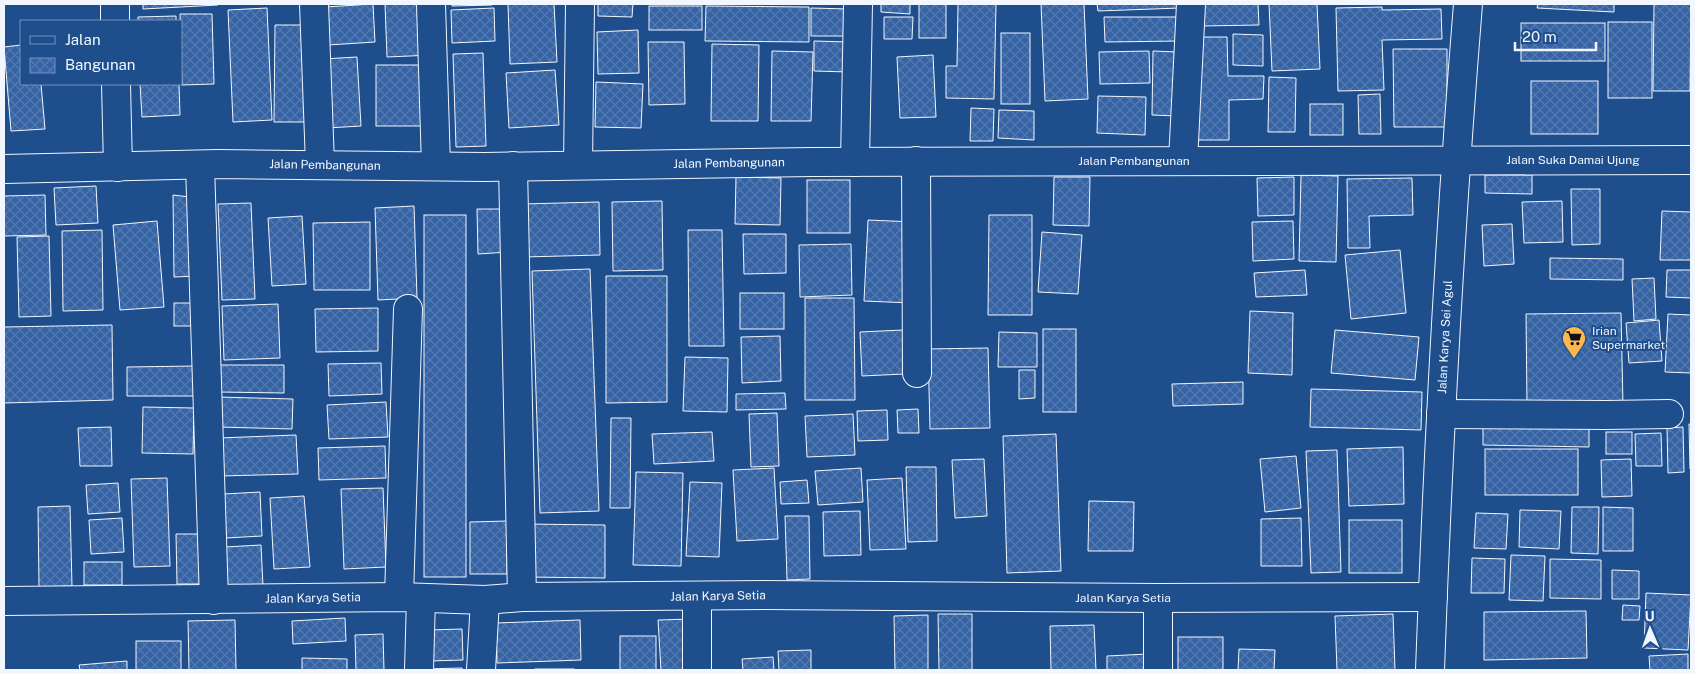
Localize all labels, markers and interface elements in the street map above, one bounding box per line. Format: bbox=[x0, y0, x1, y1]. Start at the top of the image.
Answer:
legend bbox=[20, 20, 182, 85]
scale bar bbox=[1515, 20, 1596, 52]
text: 20 m bbox=[1522, 28, 1557, 45]
text: Jalan bbox=[65, 31, 101, 48]
text: Bangunan bbox=[65, 56, 136, 73]
street label: Jalan Suka Damai Ujung bbox=[1506, 153, 1640, 167]
street label: Jalan Pembangunan bbox=[1078, 154, 1190, 168]
street label: Jalan Pembangunan bbox=[673, 155, 785, 171]
street label: Jalan Pembangunan bbox=[269, 157, 381, 173]
street label: Jalan Karya Sei Agul bbox=[1435, 279, 1455, 394]
place label: Irian Supermarket bbox=[1592, 324, 1665, 352]
supermarket icon: Irian Supermarket bbox=[1561, 325, 1587, 359]
street label: Jalan Karya Setia bbox=[670, 588, 766, 604]
street label: Jalan Karya Setia bbox=[265, 590, 361, 606]
street label: Jalan Karya Setia bbox=[1075, 591, 1171, 605]
north arrow bbox=[1625, 604, 1675, 654]
text: U bbox=[1644, 608, 1655, 624]

